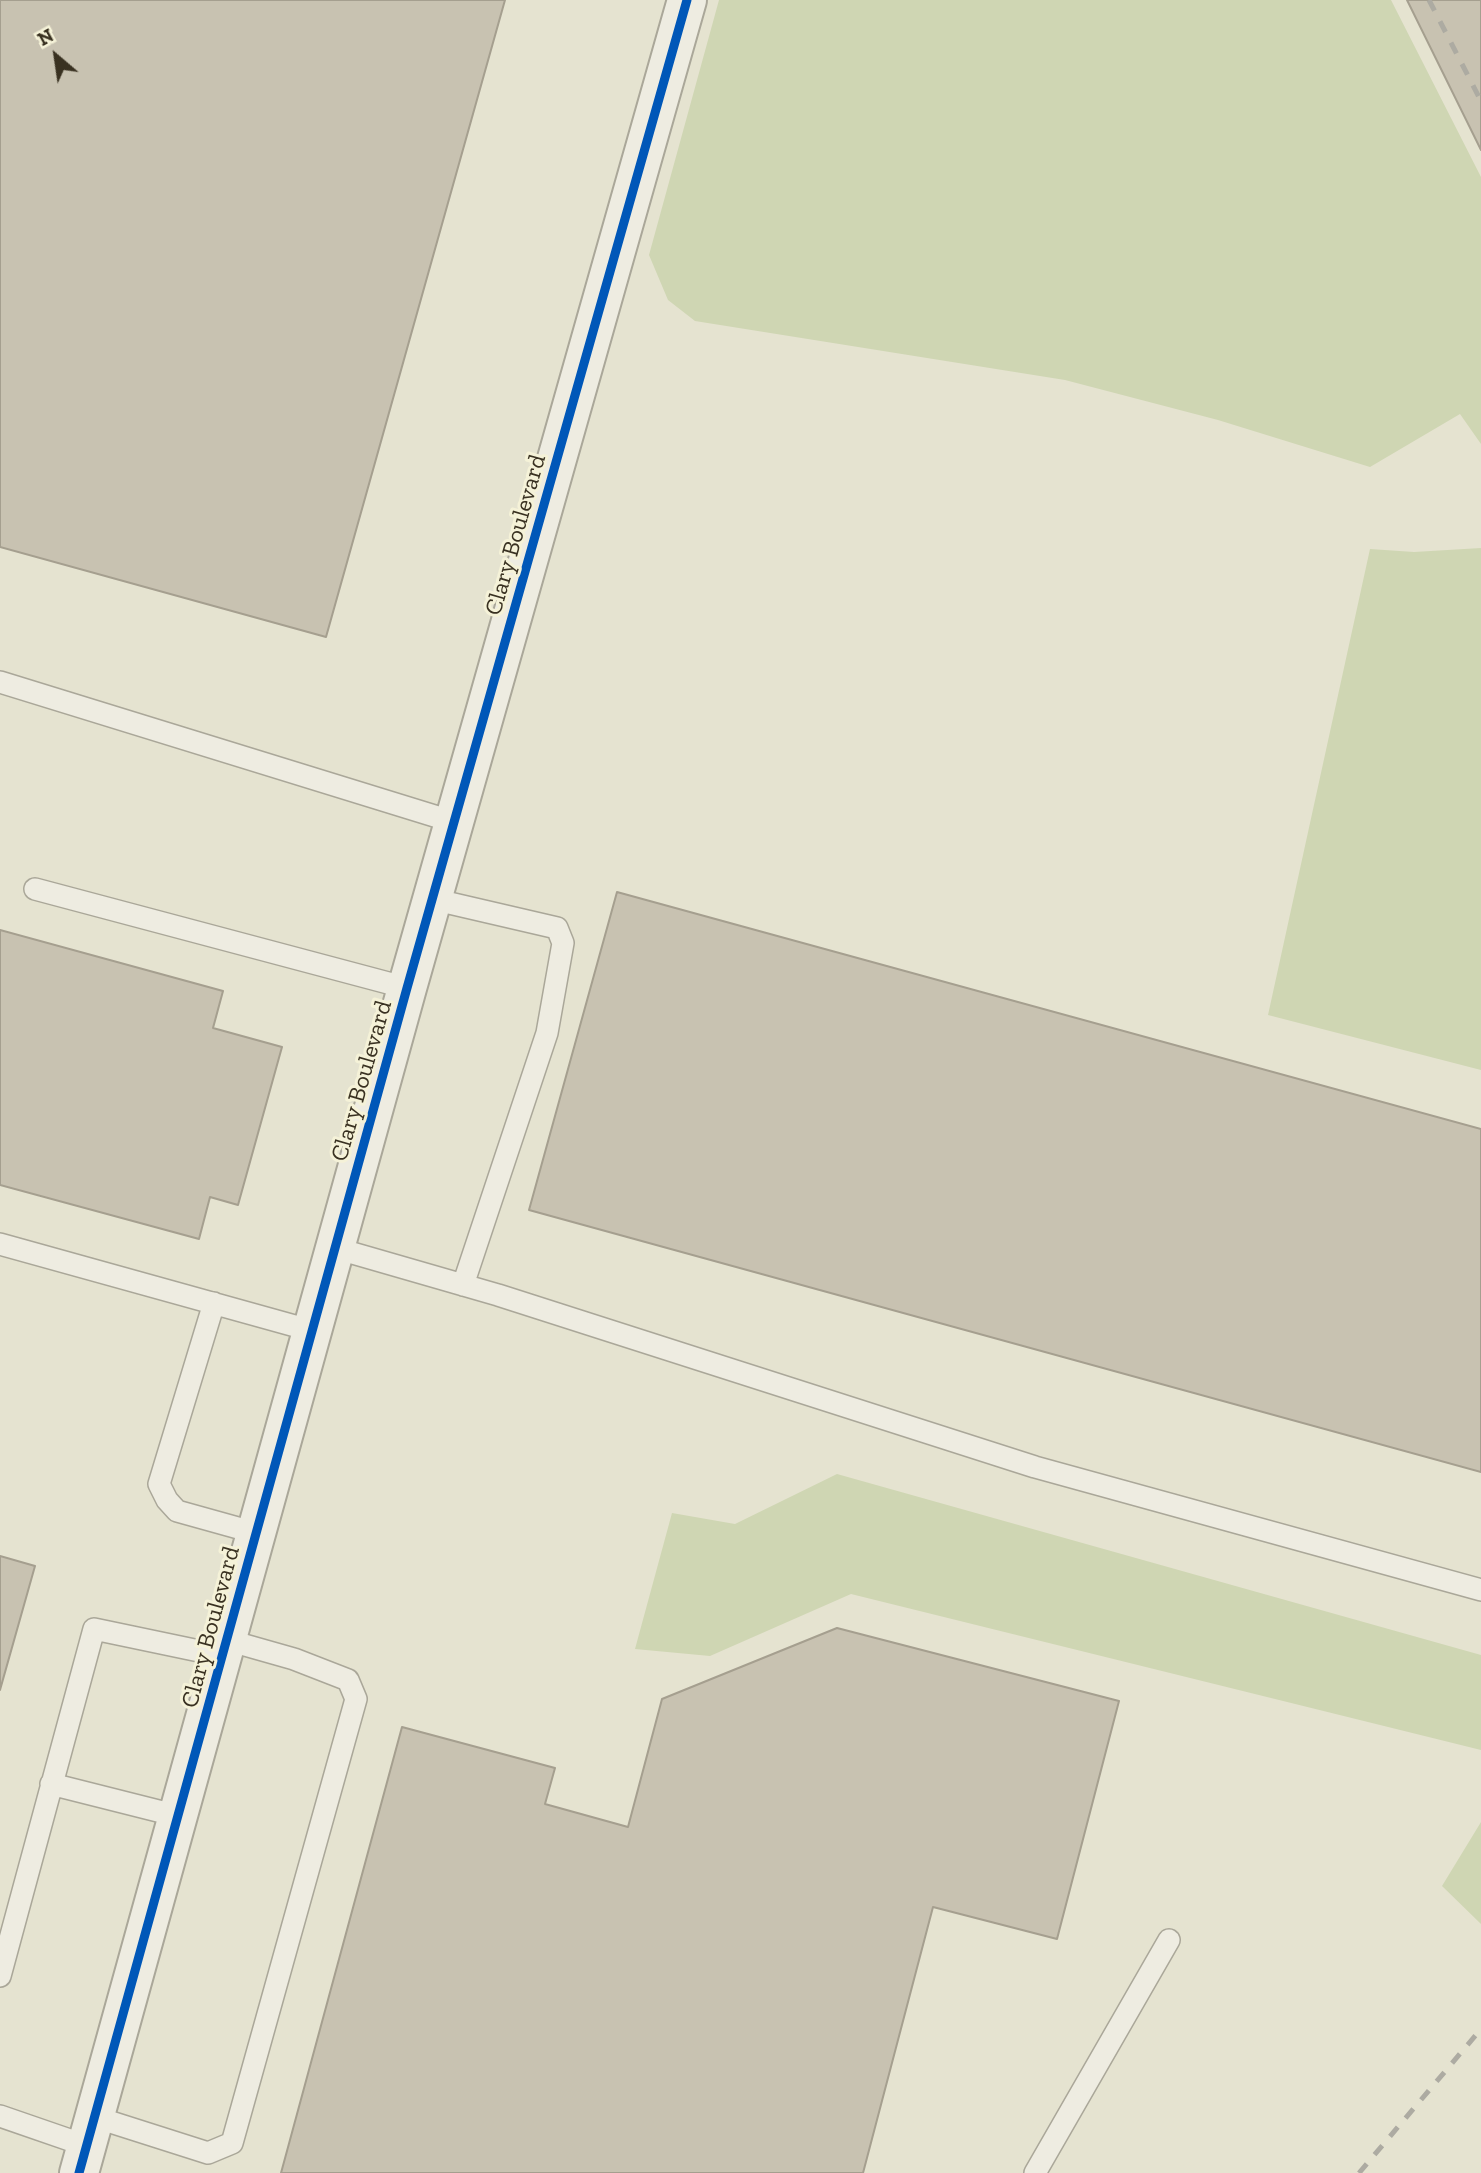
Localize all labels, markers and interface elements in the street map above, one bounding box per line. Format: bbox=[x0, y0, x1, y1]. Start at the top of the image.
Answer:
north arrow bbox=[21, 21, 91, 91]
text: N bbox=[34, 24, 57, 51]
street label: Clary Boulevard bbox=[479, 451, 553, 619]
street label: Clary Boulevard bbox=[325, 997, 399, 1165]
street label: Clary Boulevard bbox=[176, 1543, 246, 1711]

